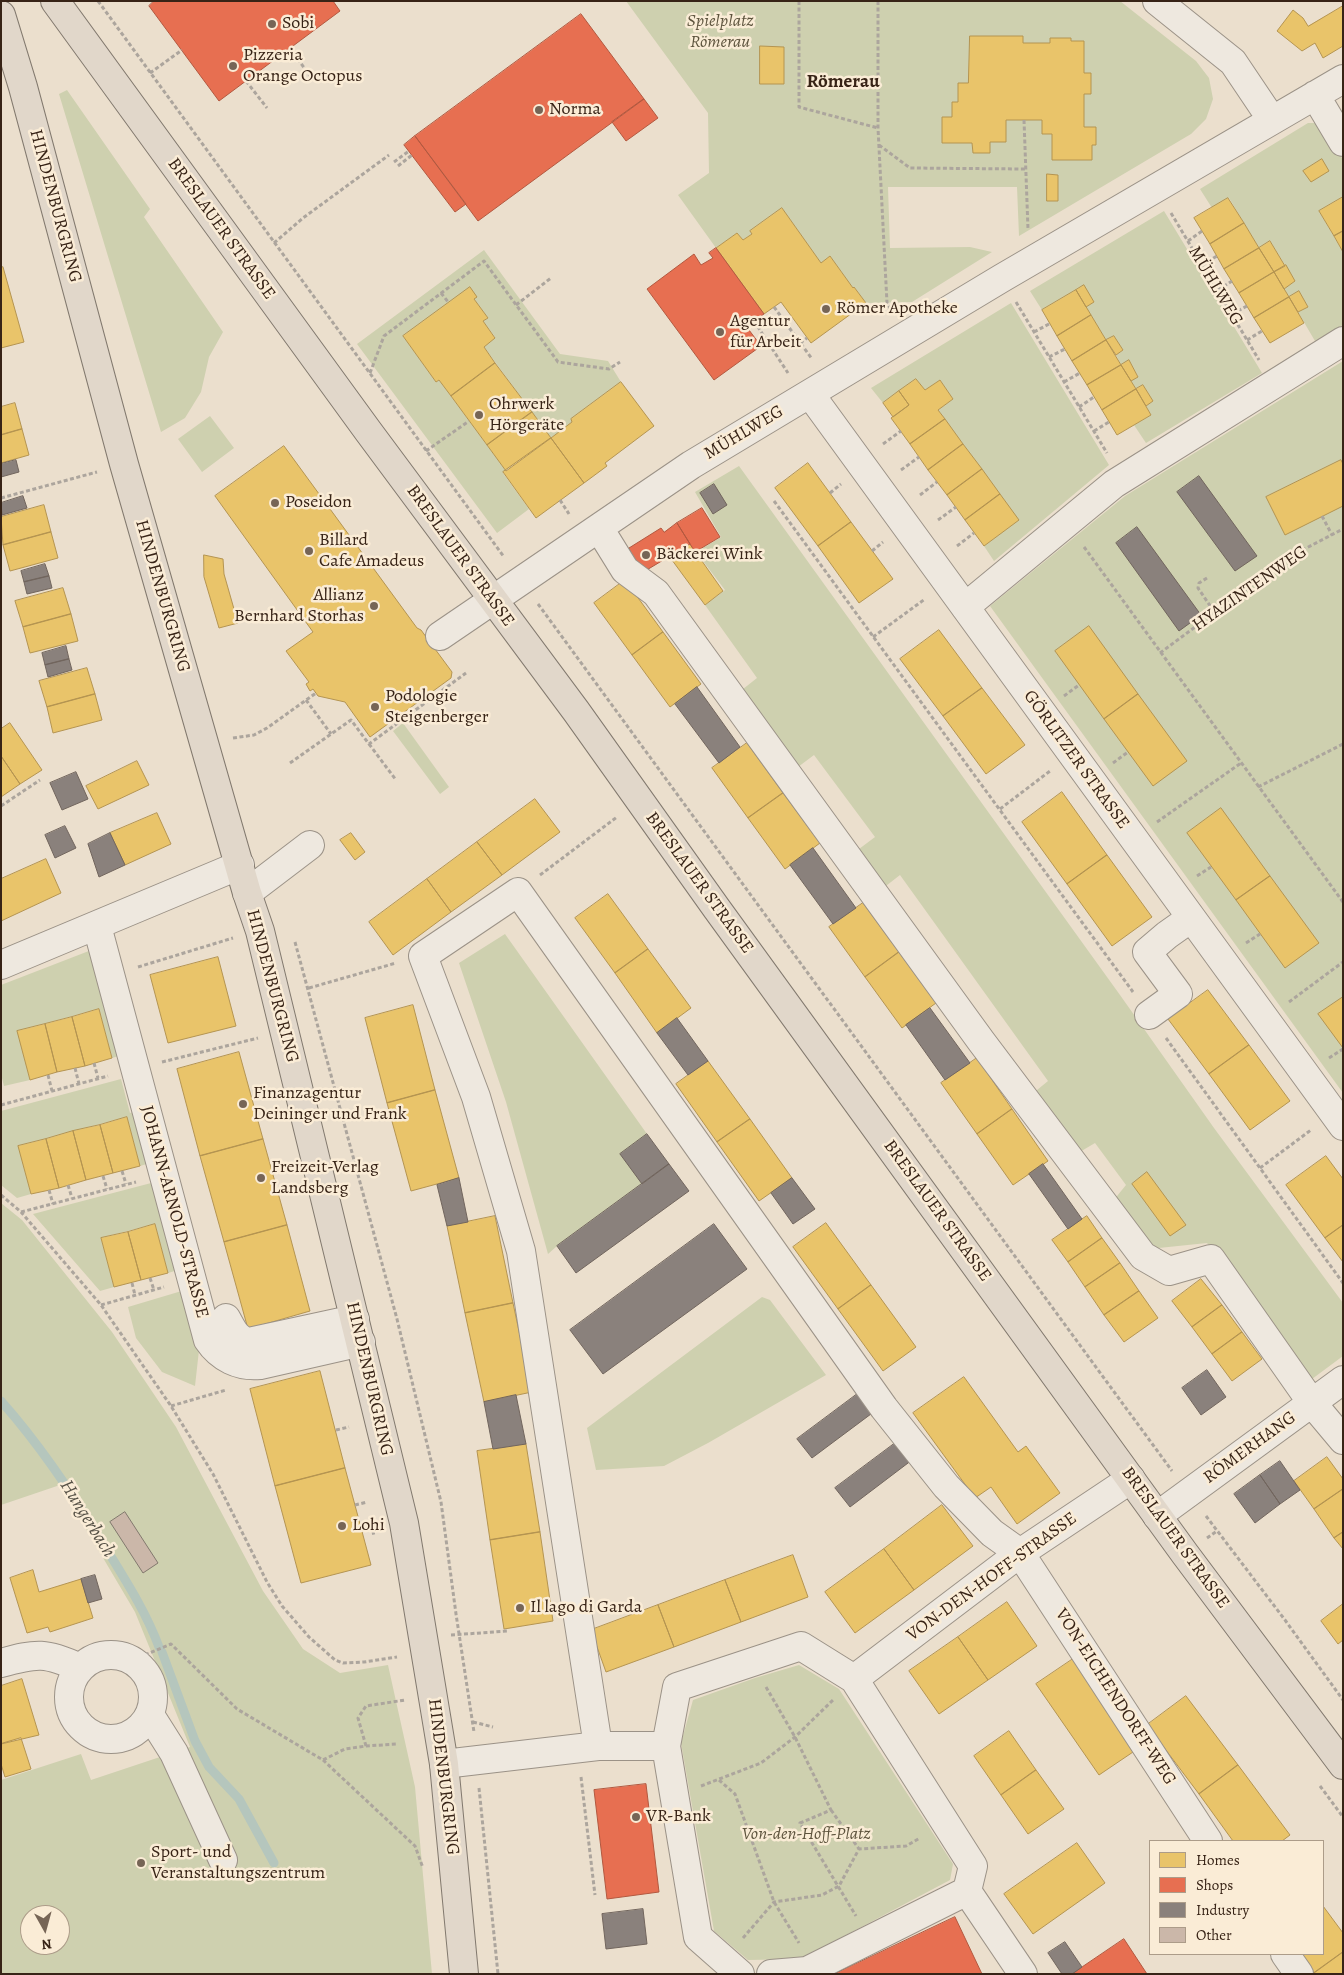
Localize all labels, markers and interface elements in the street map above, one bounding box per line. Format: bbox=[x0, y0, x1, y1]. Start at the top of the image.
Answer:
park label: Spielplatz Römerau bbox=[687, 11, 753, 54]
place label: Sobi bbox=[282, 13, 314, 35]
marker: Sobi bbox=[266, 18, 278, 30]
place label: Pizzeria Orange Octopus bbox=[243, 45, 363, 88]
marker: Pizzeria Orange Octopus bbox=[227, 60, 239, 72]
district label: Römerau bbox=[806, 71, 880, 93]
place label: Norma bbox=[549, 99, 601, 121]
marker: Norma bbox=[533, 104, 545, 116]
street label: HINDENBURGRING bbox=[24, 127, 86, 285]
street label: BRESLAUER STRASSE bbox=[162, 154, 280, 304]
street label: MÜHLWEG bbox=[1183, 242, 1247, 330]
place label: Römer Apotheke bbox=[836, 298, 958, 320]
marker: Römer Apotheke bbox=[820, 303, 832, 315]
place label: Agentur für Arbeit bbox=[730, 311, 801, 354]
marker: Agentur für Arbeit bbox=[714, 326, 726, 338]
place label: Ohrwerk Hörgeräte bbox=[489, 394, 564, 436]
street label: MÜHLWEG bbox=[700, 401, 788, 465]
marker: Ohrwerk Hörgeräte bbox=[473, 409, 485, 421]
street label: BRESLAUER STRASSE bbox=[401, 481, 519, 631]
place label: Poseidon bbox=[285, 492, 352, 514]
marker: Poseidon bbox=[269, 497, 281, 509]
street label: HINDENBURGRING bbox=[130, 517, 194, 675]
place label: Billard Cafe Amadeus bbox=[319, 530, 424, 572]
street label: HYAZINTENWEG bbox=[1189, 541, 1311, 637]
place label: Bäckerei Wink bbox=[656, 544, 763, 566]
marker: Billard Cafe Amadeus bbox=[303, 545, 315, 557]
marker: Bäckerei Wink bbox=[640, 549, 652, 561]
place label: Allianz Bernhard Storhas bbox=[234, 585, 364, 628]
marker: Allianz Bernhard Storhas bbox=[368, 600, 380, 612]
place label: Podologie Steigenberger bbox=[385, 686, 489, 729]
street label: GÖRLITZER STRASSE bbox=[1018, 686, 1134, 834]
marker: Podologie Steigenberger bbox=[369, 701, 381, 713]
street label: BRESLAUER STRASSE bbox=[640, 808, 758, 958]
street label: HINDENBURGRING bbox=[241, 907, 303, 1065]
place label: Finanzagentur Deininger und Frank bbox=[253, 1083, 407, 1126]
marker: Finanzagentur Deininger und Frank bbox=[237, 1098, 249, 1110]
street label: JOHANN-ARNOLD-STRASSE bbox=[135, 1103, 213, 1321]
street label: BRESLAUER STRASSE bbox=[878, 1136, 996, 1286]
place label: Freizeit-Verlag Landsberg bbox=[271, 1157, 379, 1200]
marker: Freizeit-Verlag Landsberg bbox=[255, 1172, 267, 1184]
street label: HINDENBURGRING bbox=[341, 1300, 397, 1458]
street label: RÖMERHANG bbox=[1200, 1407, 1300, 1489]
street label: BRESLAUER STRASSE bbox=[1116, 1463, 1234, 1613]
water label: Hungerbach bbox=[54, 1476, 120, 1562]
street label: VON-DEN-HOFF-STRASSE bbox=[903, 1508, 1081, 1646]
place label: Lohi bbox=[352, 1515, 385, 1537]
marker: Lohi bbox=[336, 1520, 348, 1532]
place label: Il lago di Garda bbox=[530, 1597, 642, 1619]
marker: Il lago di Garda bbox=[514, 1602, 526, 1614]
street label: VON-EICHENDORFF-WEG bbox=[1050, 1605, 1180, 1789]
street label: HINDENBURGRING bbox=[423, 1698, 463, 1856]
place label: VR-Bank bbox=[646, 1806, 711, 1828]
marker: VR-Bank bbox=[630, 1811, 642, 1823]
park label: Von-den-Hoff-Platz bbox=[742, 1824, 870, 1846]
legend bbox=[1149, 1840, 1324, 1955]
place label: Sport- und Veranstaltungszentrum bbox=[151, 1842, 325, 1885]
text: Homes bbox=[1196, 1850, 1240, 1870]
marker: Sport- und Veranstaltungszentrum bbox=[135, 1857, 147, 1869]
text: Shops bbox=[1196, 1875, 1233, 1895]
text: Industry bbox=[1196, 1900, 1249, 1920]
north arrow bbox=[20, 1905, 70, 1955]
text: Other bbox=[1196, 1925, 1232, 1945]
text: N bbox=[41, 1934, 53, 1954]

